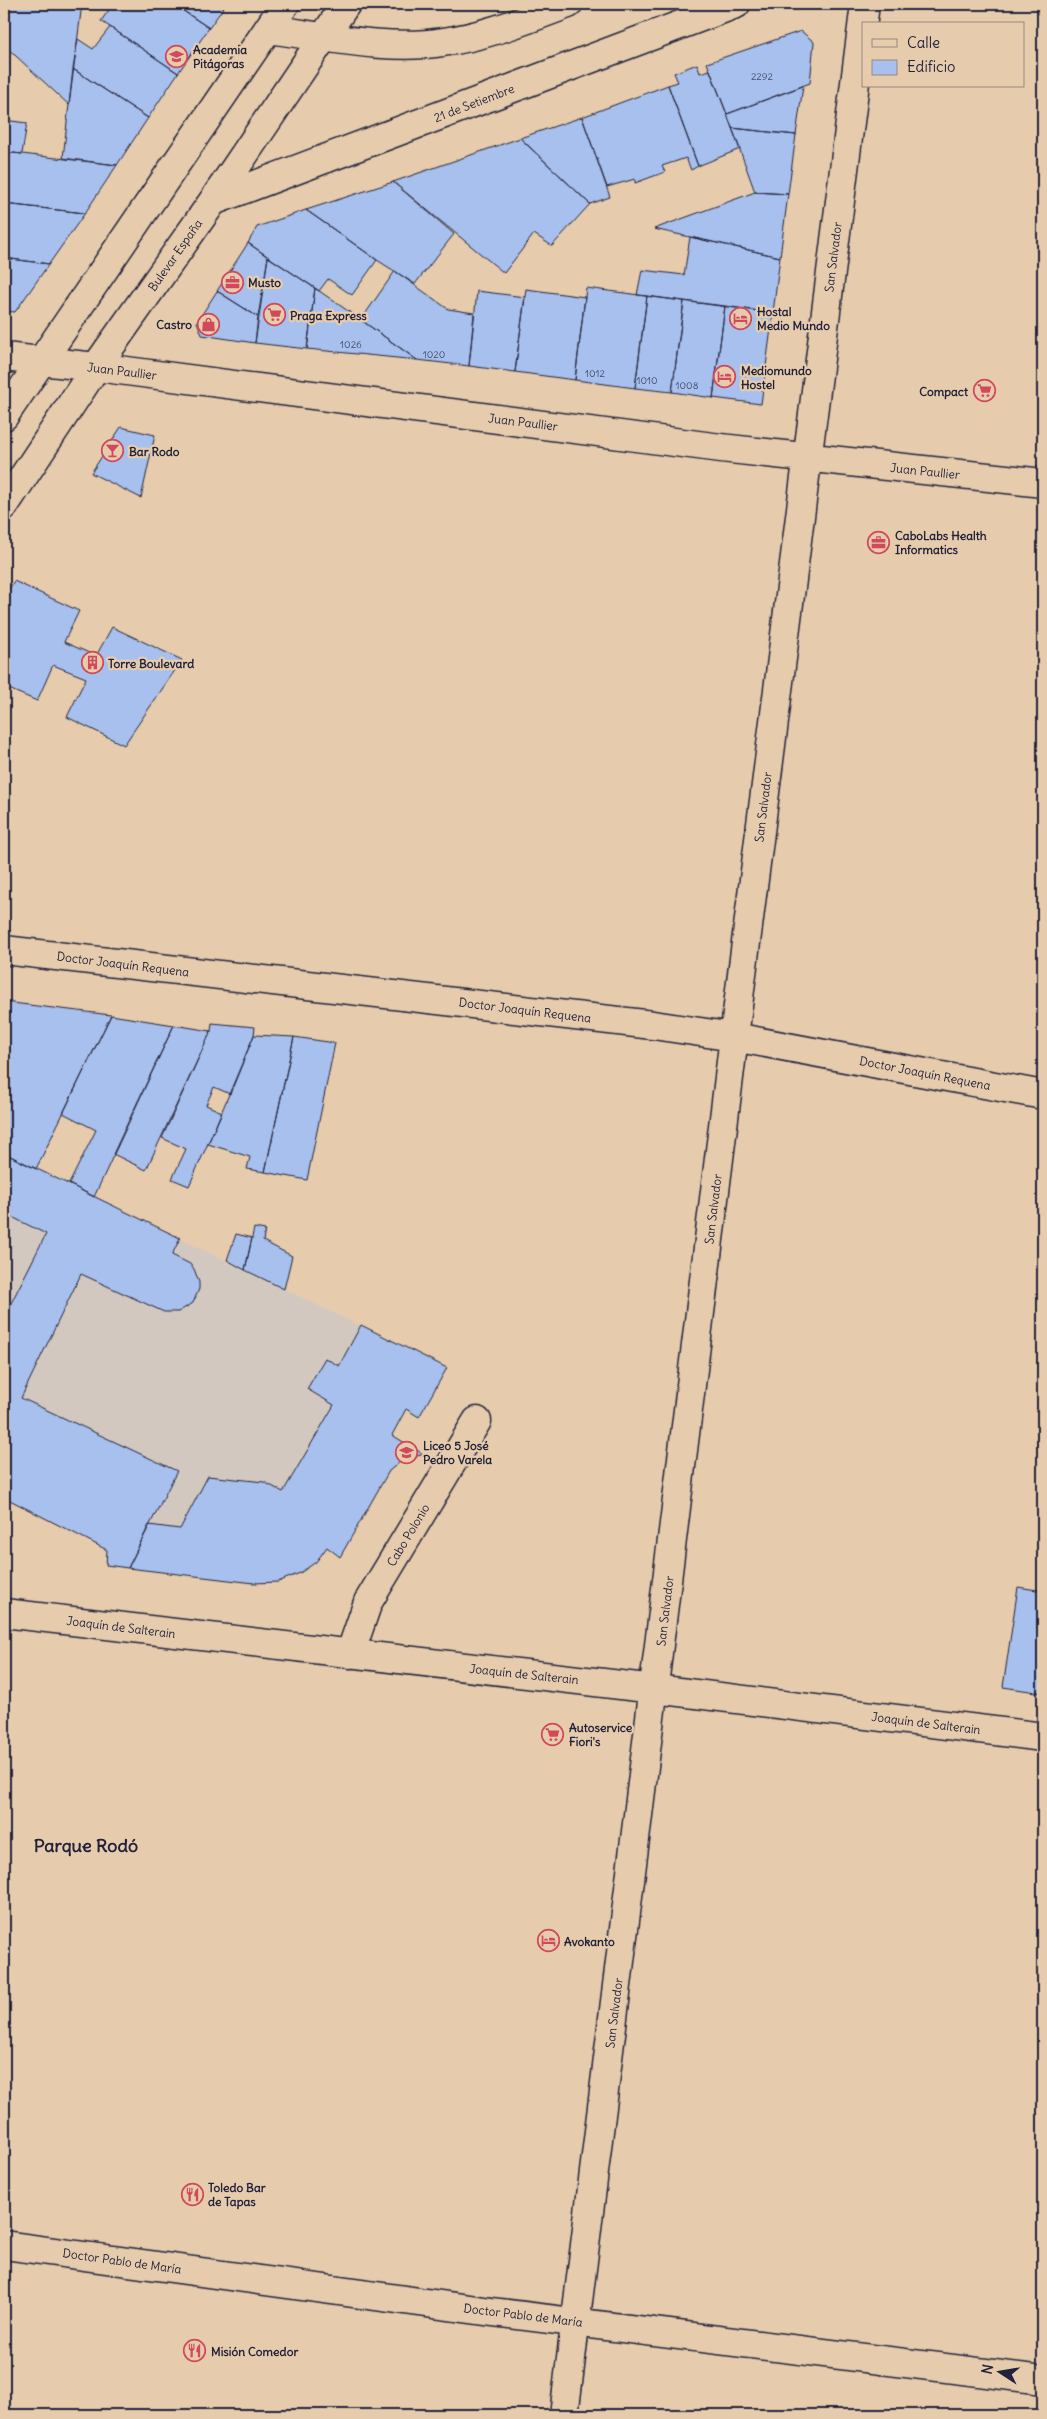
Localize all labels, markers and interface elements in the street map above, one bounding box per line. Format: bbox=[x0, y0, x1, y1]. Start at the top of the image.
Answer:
legend bbox=[862, 22, 1024, 88]
text: Calle bbox=[907, 33, 940, 52]
place label: Academia Pitágoras bbox=[193, 42, 247, 72]
school or university icon: Academia Pitágoras bbox=[165, 44, 189, 68]
text: Edificio bbox=[907, 57, 955, 76]
house number: 2292 bbox=[751, 70, 774, 83]
street label: 21 de Setiembre bbox=[432, 81, 516, 125]
street label: Bulevar España bbox=[145, 216, 205, 294]
street label: San Salvador bbox=[821, 221, 845, 293]
office icon: Musto bbox=[220, 270, 244, 294]
place label: Musto bbox=[248, 275, 281, 290]
supermarket icon: Praga Express bbox=[262, 303, 286, 327]
place label: Hostal Medio Mundo bbox=[757, 304, 830, 333]
hotel icon: Hostal Medio Mundo bbox=[729, 306, 753, 330]
place label: Praga Express bbox=[290, 308, 367, 324]
shop icon: Castro bbox=[196, 312, 220, 336]
place label: Castro bbox=[156, 317, 192, 332]
house number: 1026 bbox=[340, 338, 362, 351]
house number: 1020 bbox=[423, 348, 445, 361]
street label: Juan Paullier bbox=[86, 359, 158, 383]
place label: Mediomundo Hostel bbox=[741, 363, 812, 392]
hotel icon: Mediomundo Hostel bbox=[713, 365, 737, 389]
house number: 1012 bbox=[585, 367, 606, 380]
house number: 1010 bbox=[636, 374, 658, 387]
house number: 1008 bbox=[676, 379, 699, 392]
supermarket icon: Compact bbox=[972, 379, 996, 403]
place label: Compact bbox=[919, 384, 969, 400]
street label: Juan Paullier bbox=[487, 410, 559, 434]
bar icon: Bar Rodo bbox=[101, 439, 125, 463]
place label: Bar Rodo bbox=[129, 444, 180, 459]
street label: Juan Paullier bbox=[889, 460, 961, 482]
place label: CaboLabs Health Informatics bbox=[895, 528, 987, 557]
office icon: CaboLabs Health Informatics bbox=[867, 530, 891, 554]
building icon: Torre Boulevard bbox=[80, 651, 104, 675]
place label: Torre Boulevard bbox=[108, 656, 194, 671]
street label: San Salvador bbox=[751, 771, 775, 843]
street label: Doctor Joaquín Requena bbox=[56, 948, 190, 980]
street label: Doctor Joaquín Requena bbox=[458, 994, 592, 1026]
street label: Doctor Joaquín Requena bbox=[858, 1053, 992, 1093]
street label: San Salvador bbox=[701, 1173, 725, 1245]
place label: Liceo 5 José Pedro Varela bbox=[423, 1438, 492, 1467]
school or university icon: Liceo 5 José Pedro Varela bbox=[395, 1440, 419, 1464]
street label: Cabo Polonio bbox=[383, 1501, 433, 1569]
street label: San Salvador bbox=[653, 1575, 677, 1647]
street label: Joaquín de Salterain bbox=[66, 1613, 177, 1641]
street label: Joaquín de Salterain bbox=[469, 1661, 579, 1687]
street label: Joaquín de Salterain bbox=[871, 1709, 982, 1737]
place label: Autoservice Fiori's bbox=[569, 1720, 633, 1749]
supermarket icon: Autoservice Fiori's bbox=[541, 1722, 565, 1746]
district label: Parque Rodó bbox=[34, 1834, 138, 1857]
hotel icon: Avokanto bbox=[536, 1929, 560, 1953]
place label: Avokanto bbox=[564, 1934, 615, 1949]
street label: San Salvador bbox=[602, 1977, 626, 2049]
place label: Toledo Bar de Tapas bbox=[208, 2180, 266, 2210]
restaurant icon: Toledo Bar de Tapas bbox=[180, 2182, 204, 2206]
street label: Doctor Pablo de María bbox=[62, 2245, 183, 2277]
street label: Doctor Pablo de María bbox=[463, 2300, 584, 2330]
restaurant icon: Misión Comedor bbox=[183, 2339, 207, 2363]
place label: Misión Comedor bbox=[211, 2344, 298, 2359]
north arrow bbox=[974, 2346, 1024, 2396]
text: N bbox=[977, 2363, 997, 2376]

